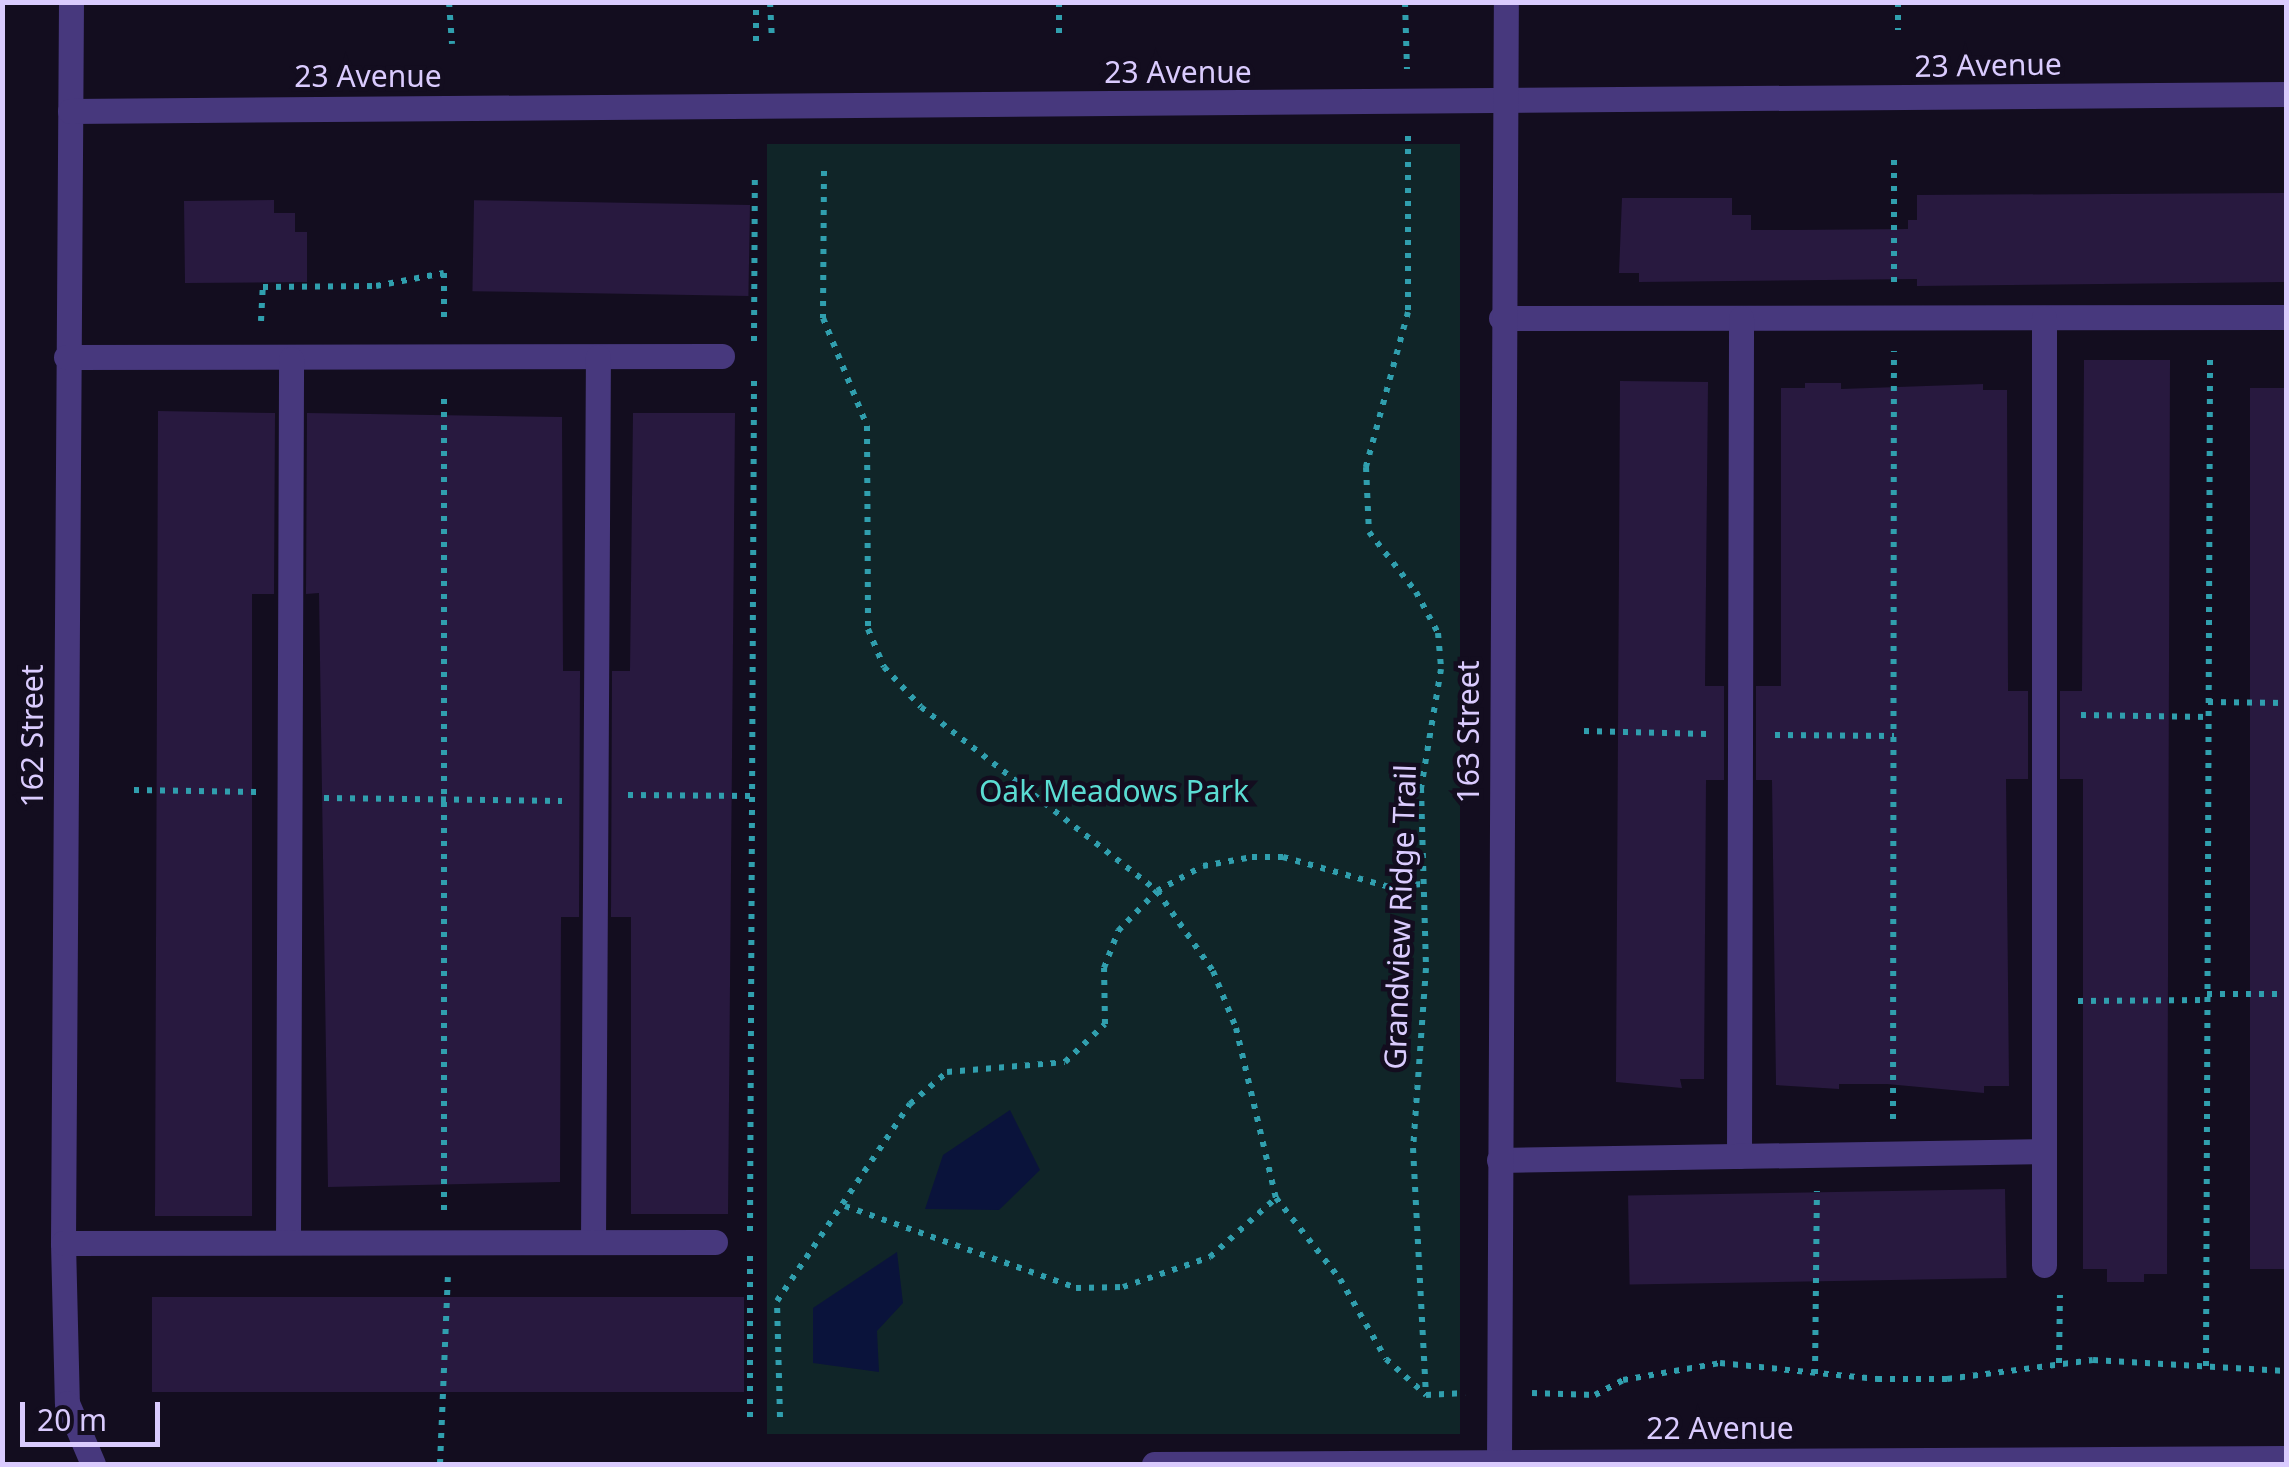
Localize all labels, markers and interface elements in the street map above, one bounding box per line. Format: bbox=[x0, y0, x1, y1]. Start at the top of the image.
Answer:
street label: 23 Avenue bbox=[1914, 46, 2062, 84]
street label: 23 Avenue bbox=[1104, 54, 1252, 90]
street label: 23 Avenue bbox=[294, 58, 442, 94]
street label: 163 Street bbox=[1450, 660, 1486, 804]
street label: 162 Street bbox=[14, 664, 50, 808]
street label: Grandview Ridge Trail bbox=[1377, 764, 1423, 1070]
park label: Oak Meadows Park bbox=[979, 773, 1249, 809]
scale bar bbox=[25, 1382, 165, 1444]
text: 20 m bbox=[37, 1399, 107, 1440]
street label: 22 Avenue bbox=[1646, 1410, 1794, 1446]

